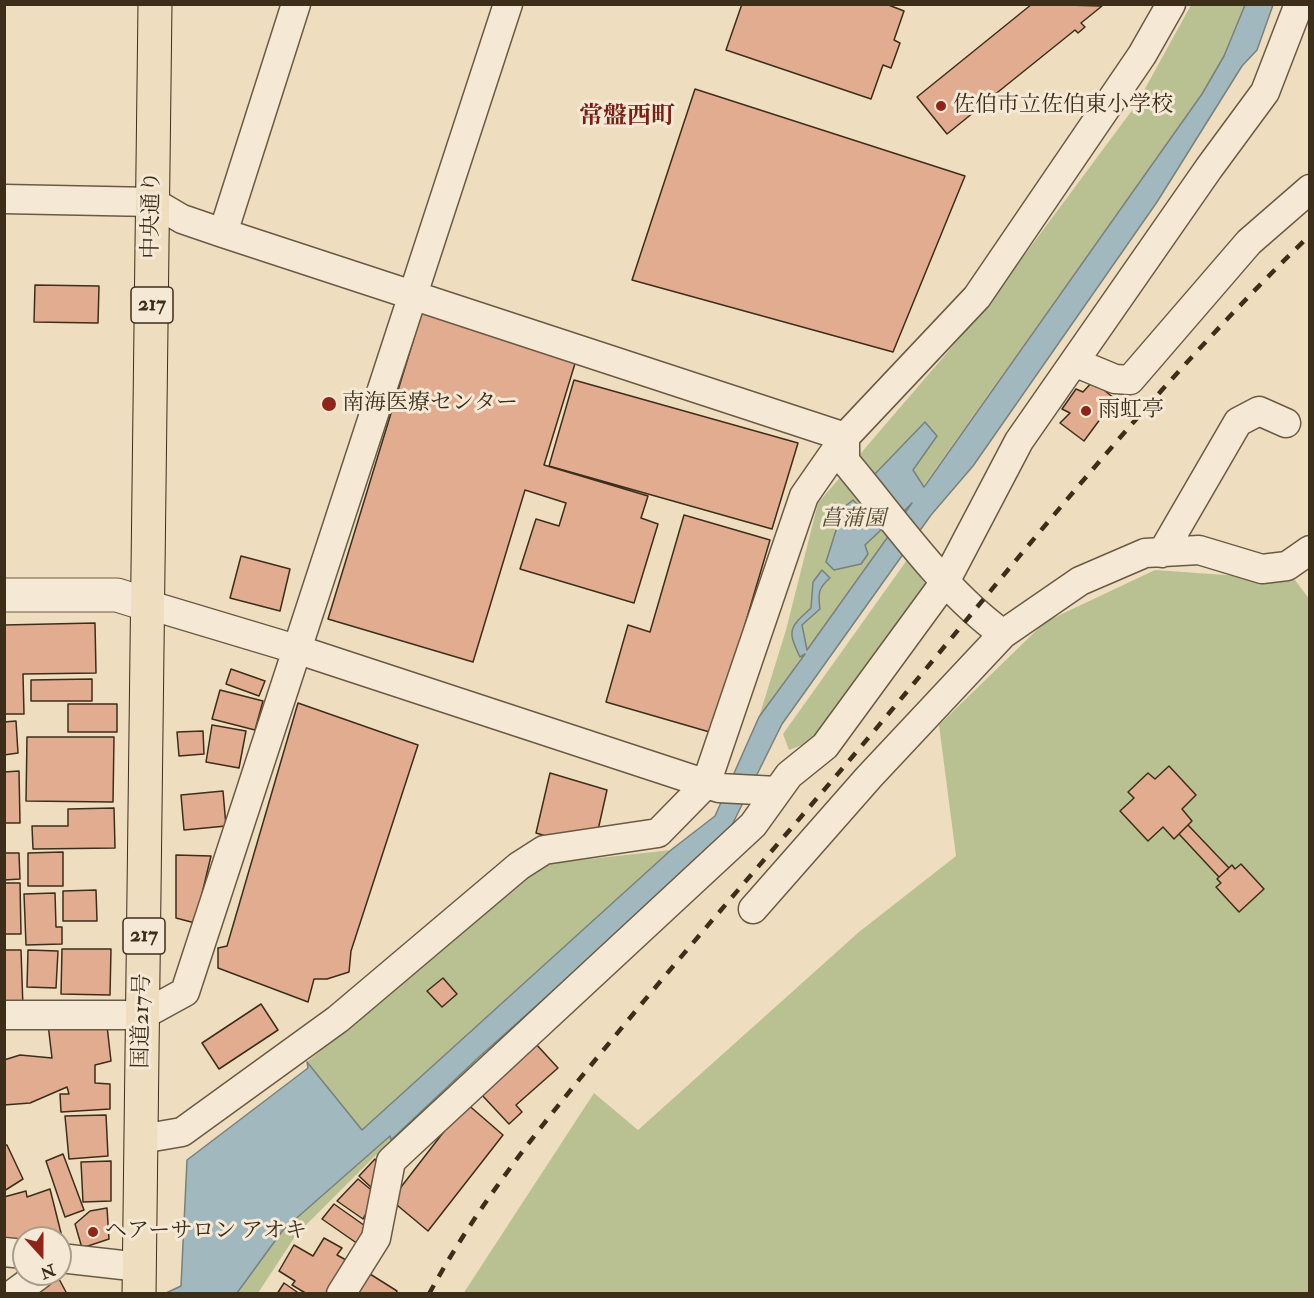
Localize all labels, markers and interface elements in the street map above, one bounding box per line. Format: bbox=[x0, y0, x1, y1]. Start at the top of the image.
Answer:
place label: 佐伯市立佐伯東小学校 bbox=[953, 93, 1173, 119]
marker: 佐伯市立佐伯東小学校 bbox=[934, 99, 948, 113]
district label: 常盤西町 bbox=[579, 104, 675, 132]
street label: 中央通り bbox=[139, 171, 167, 259]
road number: 217 bbox=[131, 287, 173, 323]
place label: 南海医療センター bbox=[342, 391, 518, 417]
marker: 南海医療センター bbox=[320, 395, 338, 413]
place label: 雨虹亭 bbox=[1098, 398, 1164, 424]
marker: 雨虹亭 bbox=[1079, 404, 1093, 418]
park label: 菖蒲園 bbox=[820, 507, 886, 533]
road number: 217 bbox=[123, 918, 165, 954]
street label: 国道217号 bbox=[129, 973, 157, 1069]
place label: ヘアーサロン アオキ bbox=[105, 1219, 307, 1245]
marker: ヘアーサロン アオキ bbox=[86, 1225, 100, 1239]
north arrow bbox=[12, 1226, 72, 1286]
text: N bbox=[37, 1259, 58, 1283]

